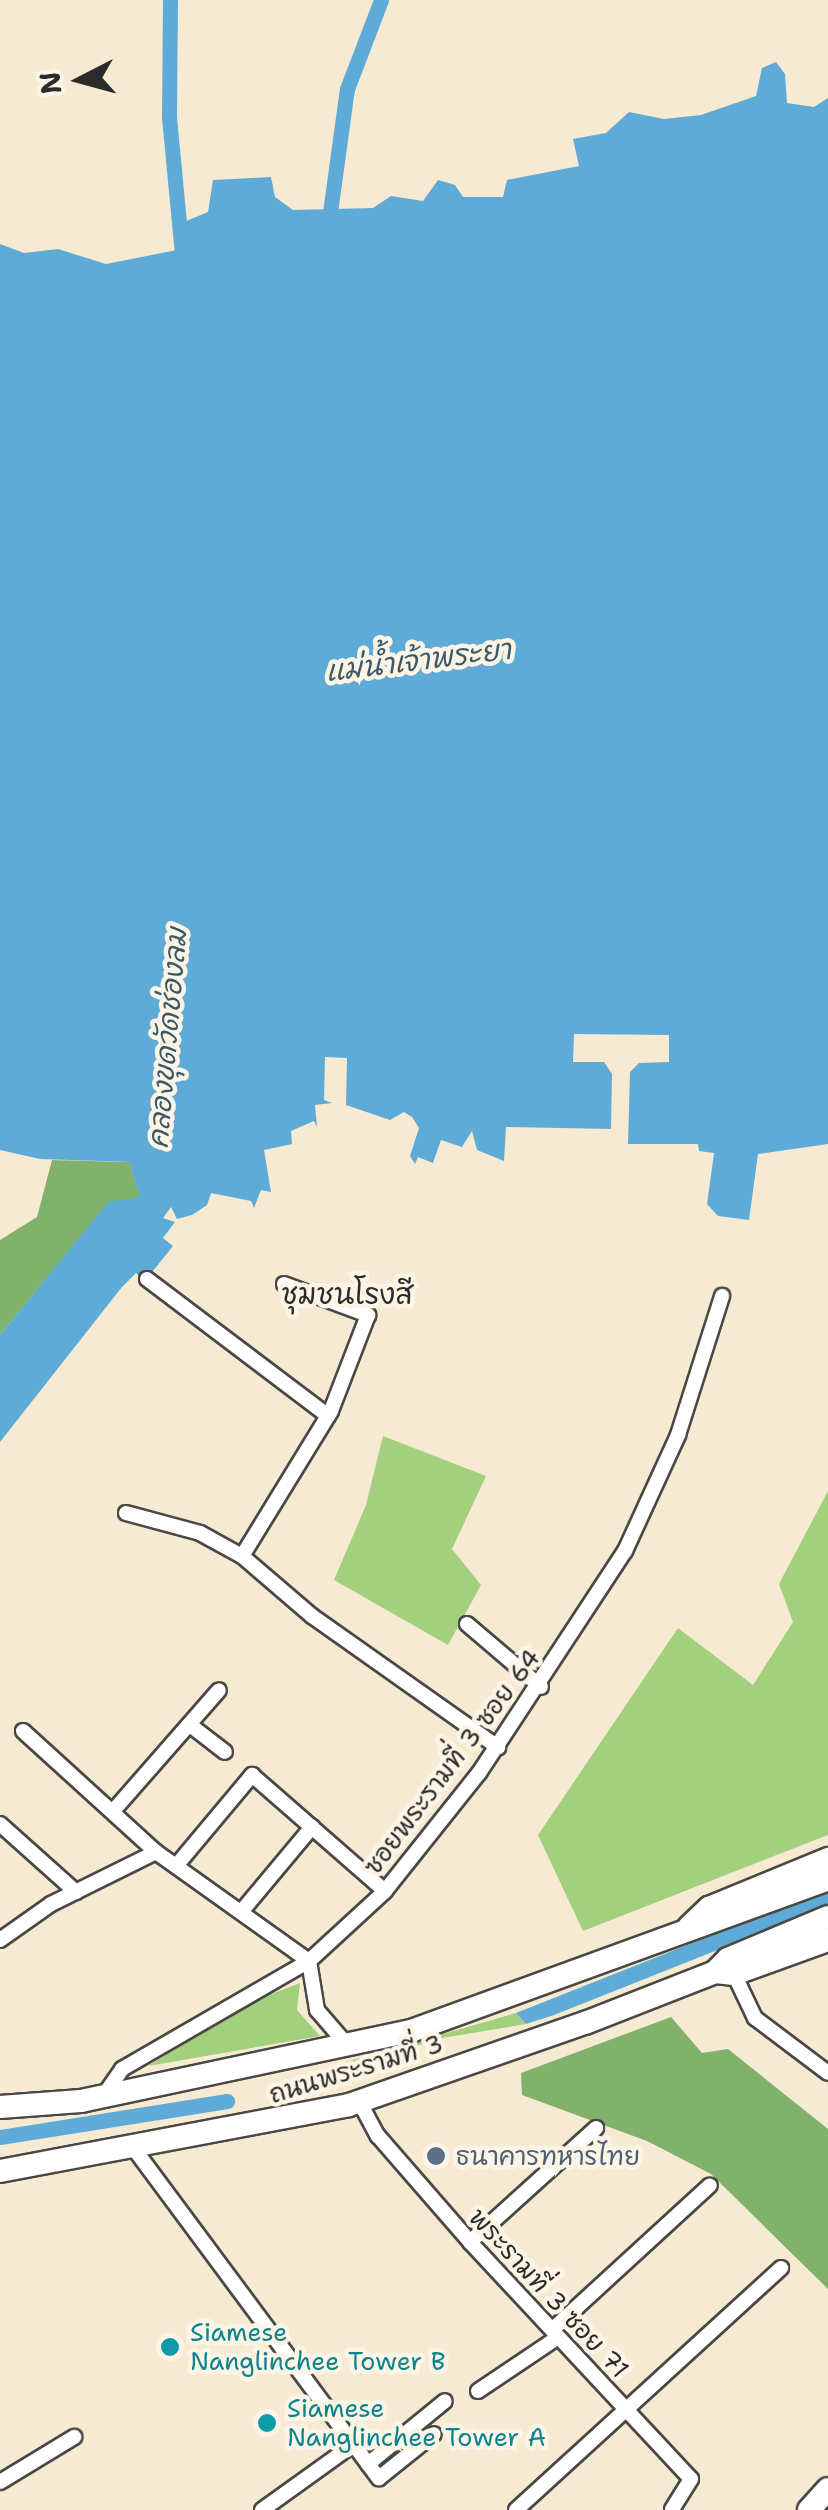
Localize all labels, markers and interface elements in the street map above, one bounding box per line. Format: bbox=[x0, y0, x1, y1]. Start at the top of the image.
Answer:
north arrow bbox=[30, 30, 130, 130]
text: N bbox=[30, 70, 70, 96]
water label: แม่น้ำเจ้าพระยา bbox=[323, 632, 513, 688]
water label: คลองขุดวัดช่องลม bbox=[141, 926, 193, 1150]
district label: ชุมชนโรงสี bbox=[281, 1277, 413, 1311]
street label: ซอยพระรามที่ 3 ซอย 64 bbox=[358, 1643, 546, 1881]
street label: ถนนพระรามที่ 3 bbox=[266, 2028, 446, 2110]
place label: ธนาคารทหารไทย bbox=[456, 2141, 640, 2171]
marker: ธนาคารทหารไทย bbox=[425, 2145, 447, 2167]
street label: พระรามที่ 3 ซอย 71 bbox=[463, 2202, 635, 2384]
place label: Siamese Nanglinchee Tower B bbox=[190, 2318, 445, 2377]
marker: Siamese Nanglinchee Tower B bbox=[159, 2336, 181, 2358]
place label: Siamese Nanglinchee Tower A bbox=[287, 2394, 546, 2453]
marker: Siamese Nanglinchee Tower A bbox=[256, 2412, 278, 2434]

